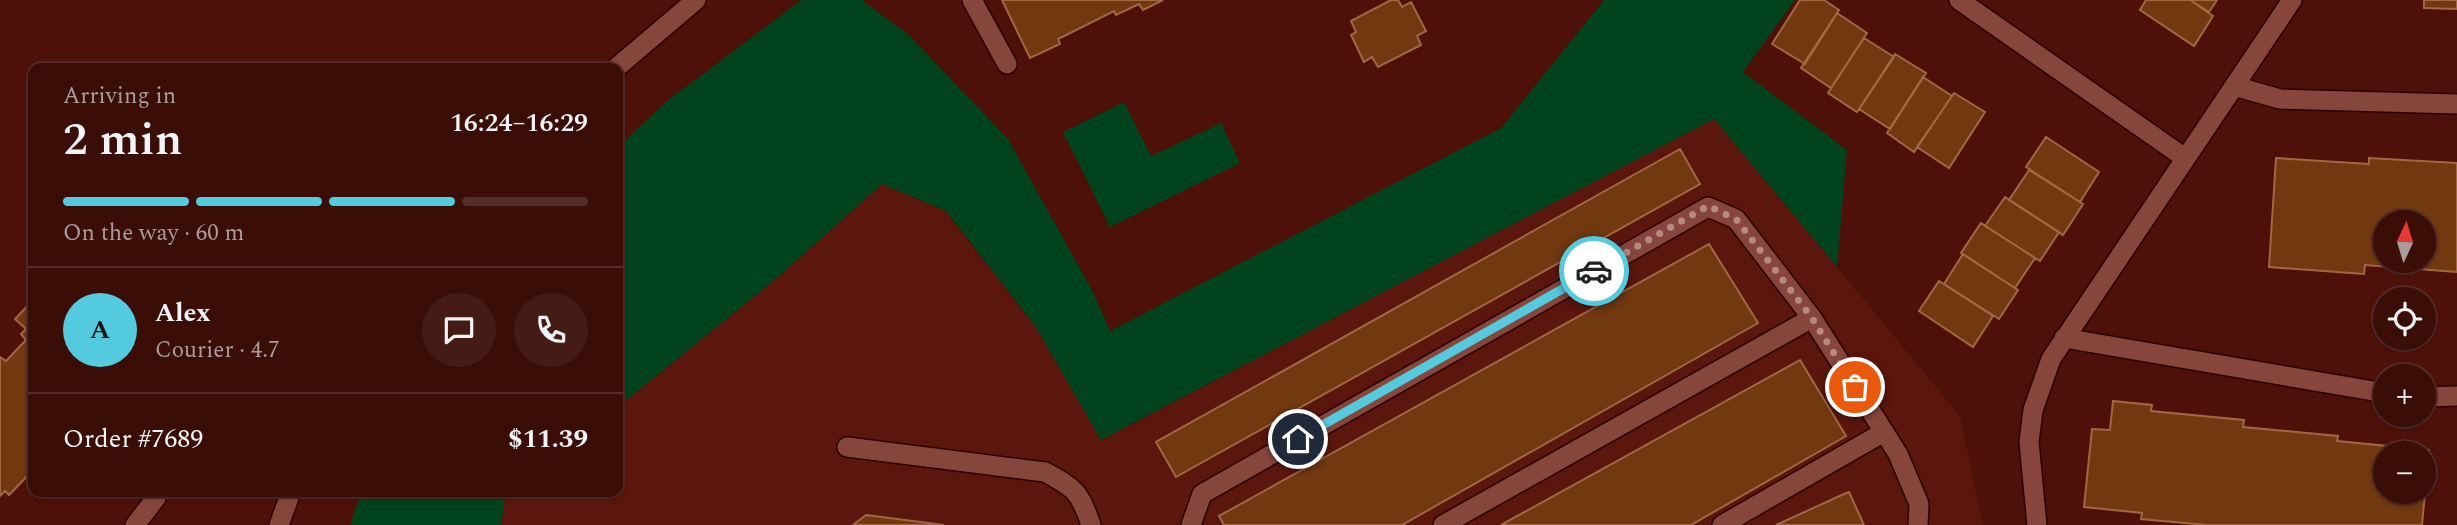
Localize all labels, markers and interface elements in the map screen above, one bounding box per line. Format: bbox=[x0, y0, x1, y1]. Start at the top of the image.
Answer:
text: Arriving in bbox=[63, 79, 176, 114]
text: 16:24–16:29 bbox=[450, 103, 588, 143]
text: 2 min bbox=[63, 105, 182, 175]
north arrow bbox=[2373, 210, 2436, 273]
map controls bbox=[2373, 210, 2436, 504]
text: On the way · 60 m bbox=[63, 216, 244, 251]
courier bbox=[1559, 236, 1629, 306]
icon: car bbox=[1575, 252, 1613, 290]
button: locate bbox=[2373, 287, 2436, 350]
text: Alex bbox=[155, 293, 210, 333]
button: chat bbox=[422, 293, 496, 367]
button: phone bbox=[514, 293, 588, 367]
text: A bbox=[90, 310, 110, 350]
text: Courier · 4.7 bbox=[155, 333, 280, 368]
pin bbox=[1825, 357, 1885, 417]
button: + bbox=[2373, 364, 2436, 427]
icon: bag bbox=[1836, 368, 1874, 406]
pin bbox=[1268, 409, 1328, 469]
text: Order #7689 bbox=[63, 419, 203, 459]
text: $11.39 bbox=[508, 419, 588, 459]
icon: home bbox=[1279, 420, 1317, 458]
button: − bbox=[2373, 441, 2436, 504]

